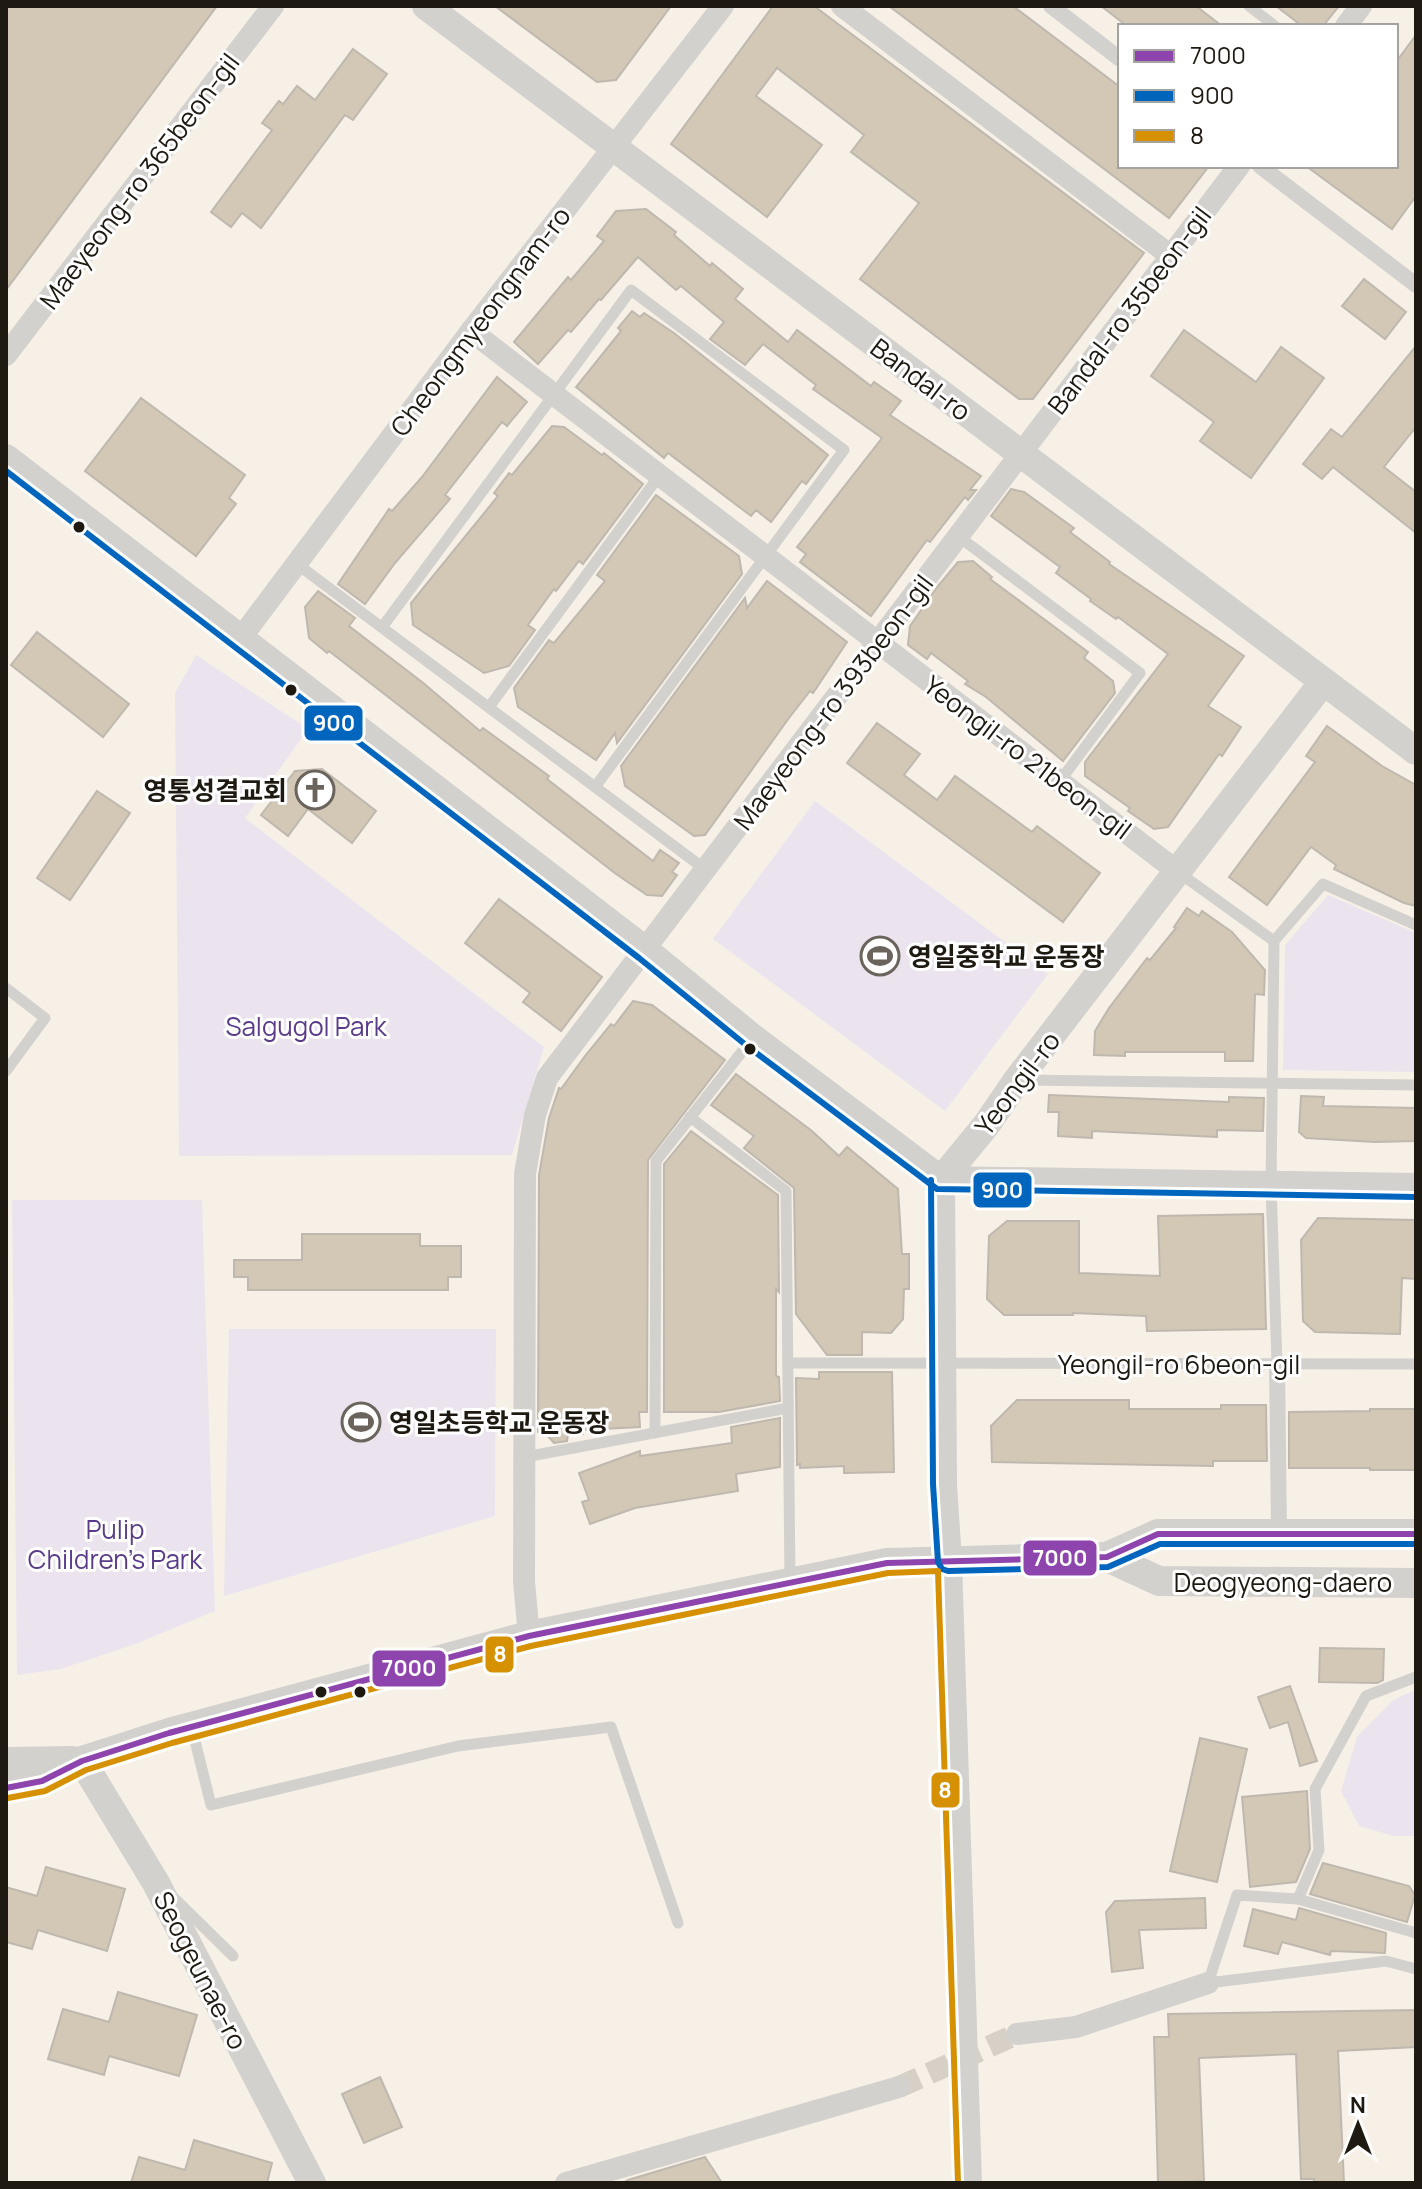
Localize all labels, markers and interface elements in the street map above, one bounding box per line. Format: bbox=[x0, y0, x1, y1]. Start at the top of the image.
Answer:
legend bbox=[1118, 24, 1398, 168]
text: 7000 bbox=[1190, 38, 1246, 71]
street label: Maeyeong-ro 365beon-gil bbox=[31, 46, 247, 316]
text: 900 bbox=[1190, 78, 1234, 111]
text: 8 bbox=[1190, 118, 1204, 151]
street label: Cheongmyeongnam-ro bbox=[382, 199, 578, 443]
street label: Bandal-ro 35beon-gil bbox=[1039, 199, 1219, 421]
street label: Bandal-ro bbox=[863, 329, 979, 429]
unlabelled marker bbox=[71, 519, 87, 535]
street label: Maeyeong-ro 393beon-gil bbox=[725, 567, 941, 837]
street label: Yeongil-ro 21beon-gil bbox=[917, 667, 1139, 847]
unlabelled marker bbox=[283, 682, 299, 698]
line badge: 900 bbox=[303, 704, 364, 742]
text: 900 bbox=[313, 708, 355, 738]
church icon: 영통성결교회 bbox=[294, 769, 336, 811]
place label: 영통성결교회 bbox=[143, 772, 287, 808]
sports icon: 영일중학교 운동장 bbox=[859, 935, 901, 977]
place label: 영일중학교 운동장 bbox=[908, 938, 1105, 974]
park label: Salgugol Park bbox=[225, 1008, 388, 1044]
street label: Yeongil-ro bbox=[966, 1024, 1068, 1142]
unlabelled marker bbox=[742, 1041, 758, 1057]
line badge: 900 bbox=[972, 1171, 1033, 1209]
text: 900 bbox=[981, 1175, 1023, 1205]
street label: Yeongil-ro 6beon-gil bbox=[1058, 1346, 1300, 1382]
sports icon: 영일초등학교 운동장 bbox=[340, 1401, 382, 1443]
place label: 영일초등학교 운동장 bbox=[389, 1404, 610, 1440]
park label: Pulip Children's Park bbox=[28, 1511, 203, 1577]
line badge: 7000 bbox=[1022, 1539, 1098, 1577]
text: 7000 bbox=[1032, 1543, 1088, 1573]
street label: Deogyeong-daero bbox=[1174, 1564, 1392, 1600]
line badge: 8 bbox=[484, 1635, 515, 1674]
text: 8 bbox=[493, 1639, 507, 1669]
line badge: 7000 bbox=[371, 1649, 447, 1688]
text: 7000 bbox=[381, 1653, 437, 1683]
unlabelled marker bbox=[313, 1684, 329, 1700]
unlabelled marker bbox=[352, 1684, 368, 1700]
line badge: 8 bbox=[930, 1771, 961, 1809]
text: 8 bbox=[938, 1775, 952, 1805]
street label: Seogeunae-ro bbox=[146, 1885, 256, 2055]
north arrow bbox=[1318, 2085, 1398, 2165]
text: N bbox=[1350, 2090, 1366, 2120]

